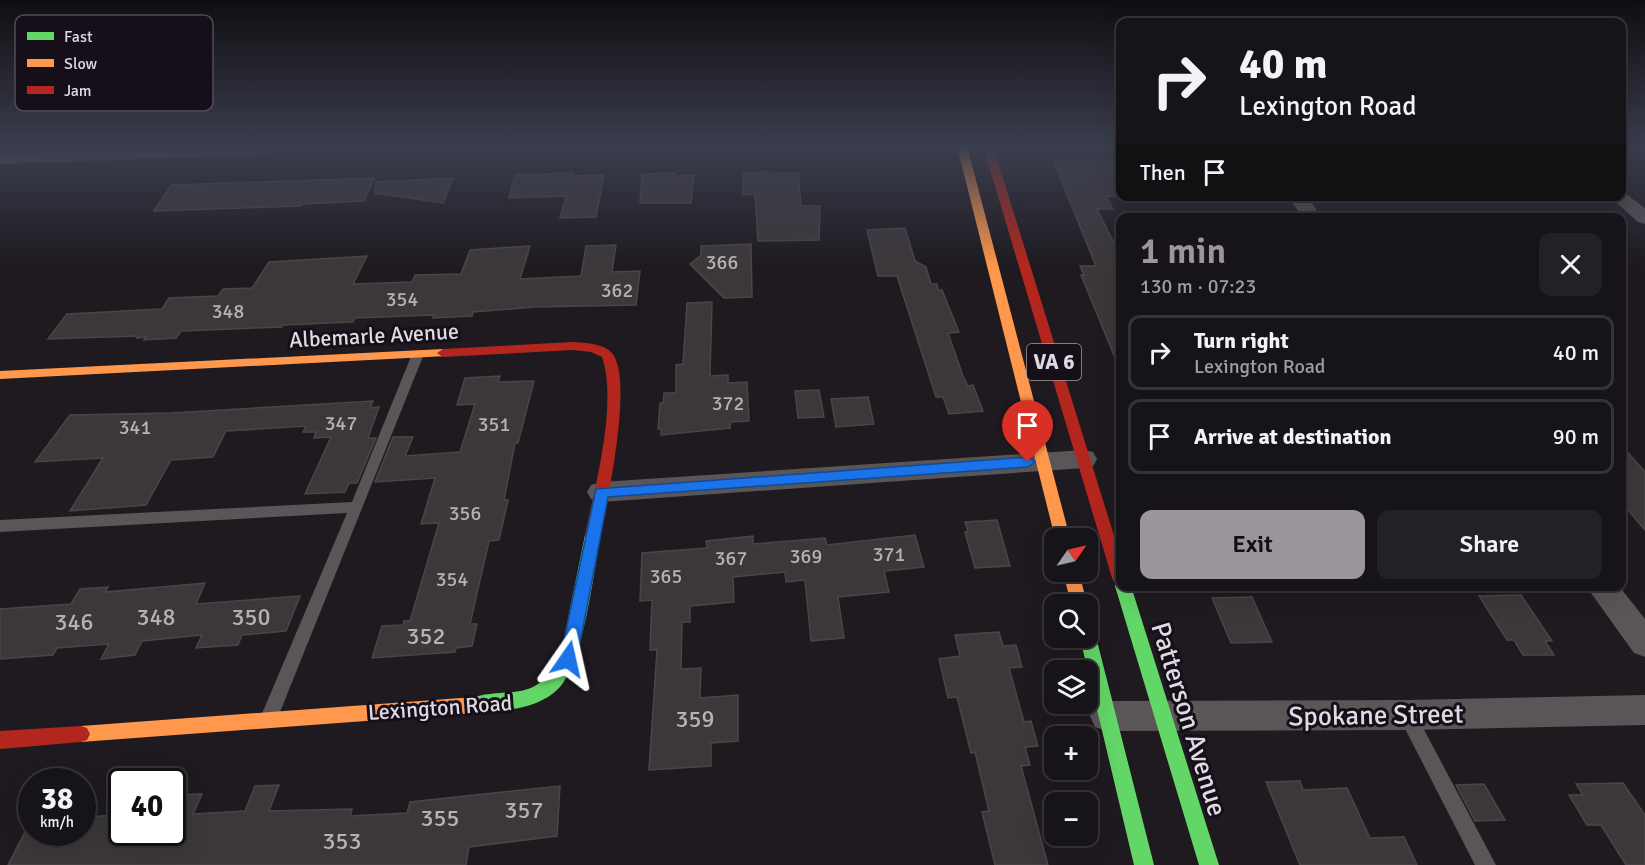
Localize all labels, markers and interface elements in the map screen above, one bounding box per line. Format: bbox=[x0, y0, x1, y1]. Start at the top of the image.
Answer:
legend bbox=[15, 15, 213, 111]
text: Fast bbox=[64, 27, 93, 47]
text: 40 m bbox=[1239, 39, 1328, 90]
icon: right bbox=[1140, 42, 1218, 120]
text: Slow bbox=[64, 54, 98, 74]
text: Jam bbox=[64, 81, 92, 101]
text: Lexington Road bbox=[1239, 90, 1416, 123]
icon: arrive bbox=[1198, 156, 1231, 189]
text: Then bbox=[1140, 159, 1186, 186]
text: 1 min bbox=[1140, 229, 1226, 274]
button: close bbox=[1539, 233, 1602, 296]
house number: 366 bbox=[706, 250, 738, 275]
text: 130 m · 07:23 bbox=[1140, 274, 1256, 299]
house number: 362 bbox=[601, 278, 633, 303]
house number: 354 bbox=[386, 287, 418, 312]
house number: 348 bbox=[212, 299, 244, 324]
street label: Albemarle Avenue bbox=[288, 318, 460, 353]
text: Turn right bbox=[1194, 327, 1289, 354]
icon: right bbox=[1143, 336, 1176, 369]
text: 40 m bbox=[1553, 339, 1599, 366]
road number: VA 6 bbox=[1027, 344, 1081, 380]
text: Lexington Road bbox=[1194, 354, 1325, 379]
house number: 372 bbox=[712, 391, 744, 416]
pin bbox=[1002, 400, 1053, 462]
icon: arrive bbox=[1011, 409, 1044, 442]
house number: 347 bbox=[325, 411, 357, 436]
house number: 351 bbox=[478, 412, 510, 437]
house number: 341 bbox=[119, 415, 151, 440]
icon: arrive bbox=[1143, 420, 1176, 453]
text: Arrive at destination bbox=[1194, 423, 1391, 450]
text: 90 m bbox=[1553, 423, 1599, 450]
house number: 356 bbox=[449, 501, 481, 526]
button: Exit bbox=[1140, 510, 1365, 579]
button: Share bbox=[1377, 510, 1602, 579]
north arrow bbox=[1044, 528, 1098, 582]
map controls bbox=[1044, 528, 1098, 846]
house number: 371 bbox=[873, 542, 905, 567]
house number: 369 bbox=[790, 544, 822, 569]
house number: 367 bbox=[715, 546, 747, 571]
house number: 365 bbox=[650, 564, 682, 589]
house number: 354 bbox=[436, 567, 468, 592]
button: search bbox=[1044, 594, 1098, 648]
house number: 348 bbox=[137, 602, 175, 632]
house number: 350 bbox=[232, 602, 270, 632]
house number: 346 bbox=[55, 607, 93, 637]
street label: Patterson Avenue bbox=[1143, 618, 1234, 820]
house number: 352 bbox=[407, 621, 445, 651]
position arrow bbox=[536, 627, 600, 691]
button: layers bbox=[1044, 660, 1098, 714]
street label: Lexington Road bbox=[367, 689, 513, 726]
street label: Spokane Street bbox=[1288, 697, 1464, 734]
house number: 359 bbox=[676, 704, 714, 734]
button: + bbox=[1044, 726, 1098, 780]
speed limit sign: 40 bbox=[108, 768, 186, 846]
text: 38 bbox=[41, 781, 73, 818]
button: − bbox=[1044, 792, 1098, 846]
house number: 357 bbox=[505, 795, 543, 825]
house number: 355 bbox=[421, 803, 459, 833]
text: km/h bbox=[40, 813, 74, 831]
house number: 353 bbox=[323, 826, 361, 856]

